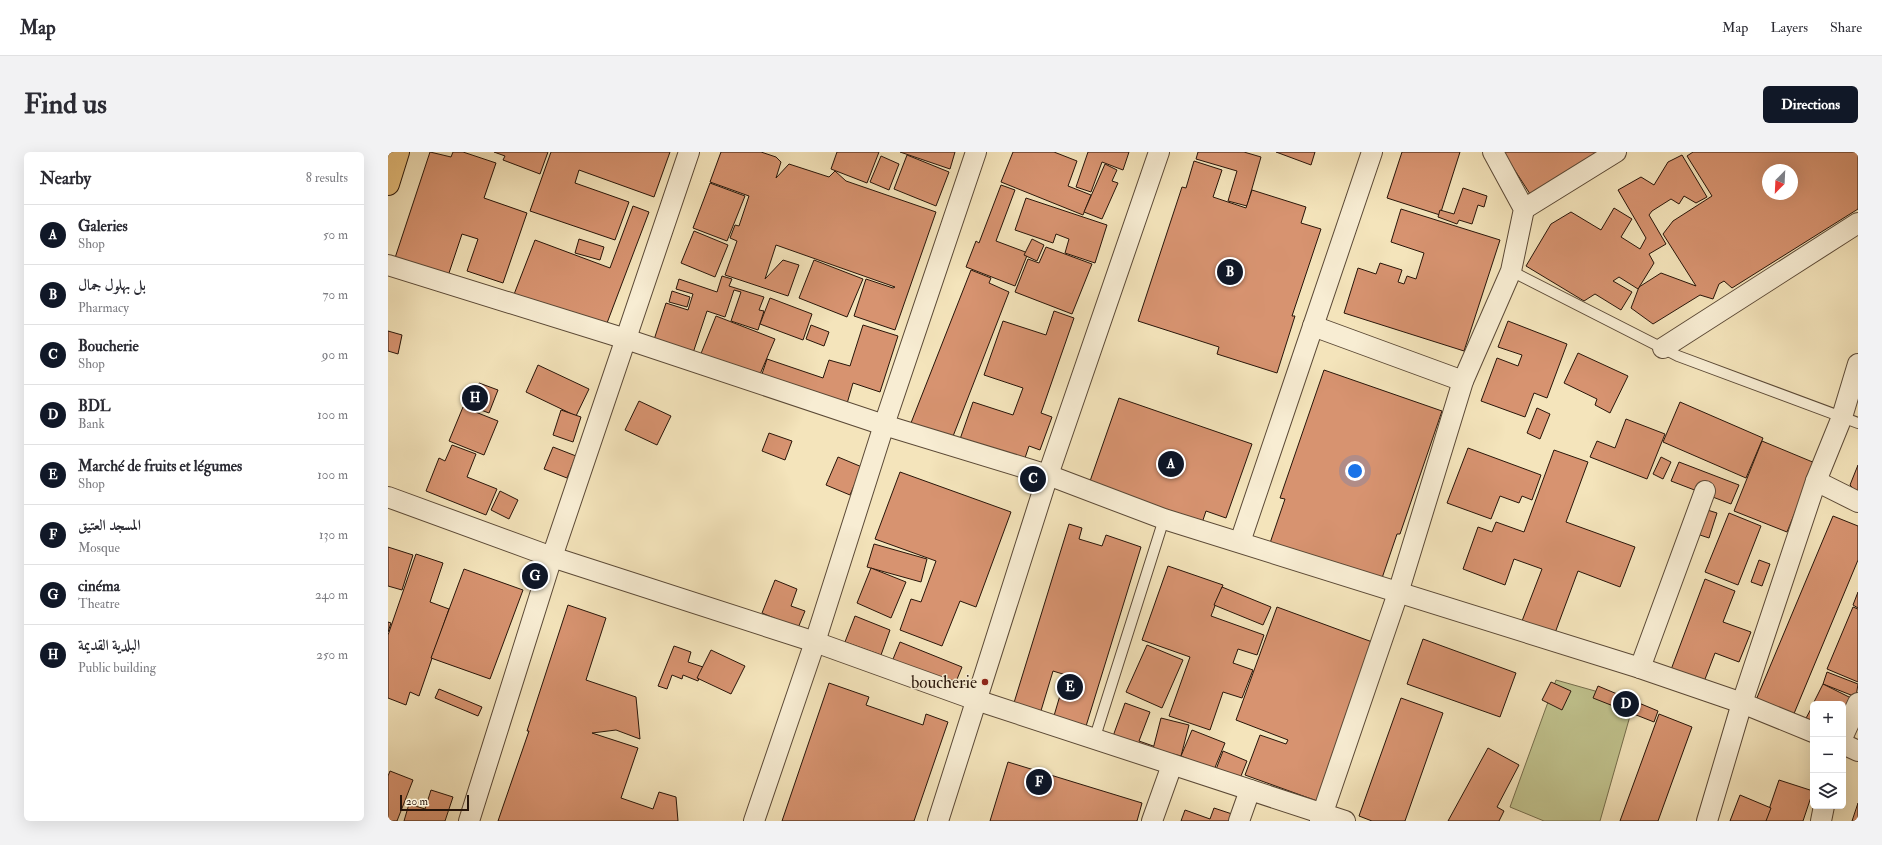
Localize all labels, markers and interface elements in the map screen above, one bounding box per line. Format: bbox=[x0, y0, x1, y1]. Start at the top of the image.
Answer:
text: Map bbox=[20, 16, 56, 40]
text: Map bbox=[1722, 19, 1748, 36]
text: Layers bbox=[1770, 19, 1808, 36]
text: Share bbox=[1830, 19, 1862, 36]
button: Directions bbox=[1763, 86, 1858, 123]
text: Find us bbox=[24, 87, 107, 122]
north arrow bbox=[1762, 164, 1798, 200]
text: Nearby bbox=[40, 168, 91, 189]
text: 8 results bbox=[306, 170, 348, 186]
text: Galeries bbox=[78, 217, 128, 236]
text: A bbox=[49, 227, 57, 243]
text: 50 m bbox=[323, 227, 348, 243]
text: Shop bbox=[78, 236, 105, 252]
pin: B bbox=[1217, 257, 1243, 287]
text: بل بهلول جمال bbox=[78, 276, 146, 295]
text: B bbox=[49, 287, 57, 303]
text: 70 m bbox=[323, 287, 348, 303]
text: Pharmacy bbox=[78, 300, 129, 316]
text: Boucherie bbox=[78, 337, 139, 356]
text: C bbox=[48, 347, 58, 363]
text: 90 m bbox=[322, 347, 348, 363]
text: Shop bbox=[78, 356, 105, 372]
pin: H bbox=[462, 383, 488, 413]
text: BDL bbox=[78, 397, 111, 416]
text: D bbox=[48, 407, 58, 423]
text: 100 m bbox=[317, 407, 348, 423]
text: Bank bbox=[78, 416, 105, 432]
pin: A bbox=[1158, 449, 1184, 479]
text: Marché de fruits et légumes bbox=[78, 457, 242, 476]
your location bbox=[1345, 461, 1365, 481]
pin: C bbox=[1020, 464, 1046, 494]
text: E bbox=[48, 467, 58, 483]
text: 100 m bbox=[317, 467, 348, 483]
text: Shop bbox=[78, 476, 105, 492]
text: المسجد العتيق bbox=[78, 516, 141, 535]
text: F bbox=[49, 527, 57, 543]
text: 130 m bbox=[319, 527, 348, 543]
text: Mosque bbox=[78, 540, 120, 556]
pin: G bbox=[522, 561, 548, 591]
text: cinéma bbox=[78, 577, 120, 596]
text: G bbox=[48, 587, 58, 603]
text: 240 m bbox=[315, 587, 348, 603]
text: Theatre bbox=[78, 596, 120, 612]
text: البلدية القديمة bbox=[78, 636, 140, 655]
text: H bbox=[48, 647, 58, 663]
text: 250 m bbox=[316, 647, 348, 663]
text: Public building bbox=[78, 660, 156, 676]
place label: boucherie bbox=[911, 672, 977, 693]
pin: E bbox=[1057, 672, 1083, 702]
marker: boucherie bbox=[980, 677, 990, 687]
pin: D bbox=[1613, 689, 1639, 719]
map controls bbox=[1810, 701, 1846, 809]
button: + bbox=[1810, 701, 1846, 737]
button: − bbox=[1810, 737, 1846, 773]
pin: F bbox=[1026, 767, 1052, 797]
button: layers bbox=[1810, 773, 1846, 809]
scale bar bbox=[400, 793, 469, 812]
text: 20 m bbox=[406, 795, 428, 808]

